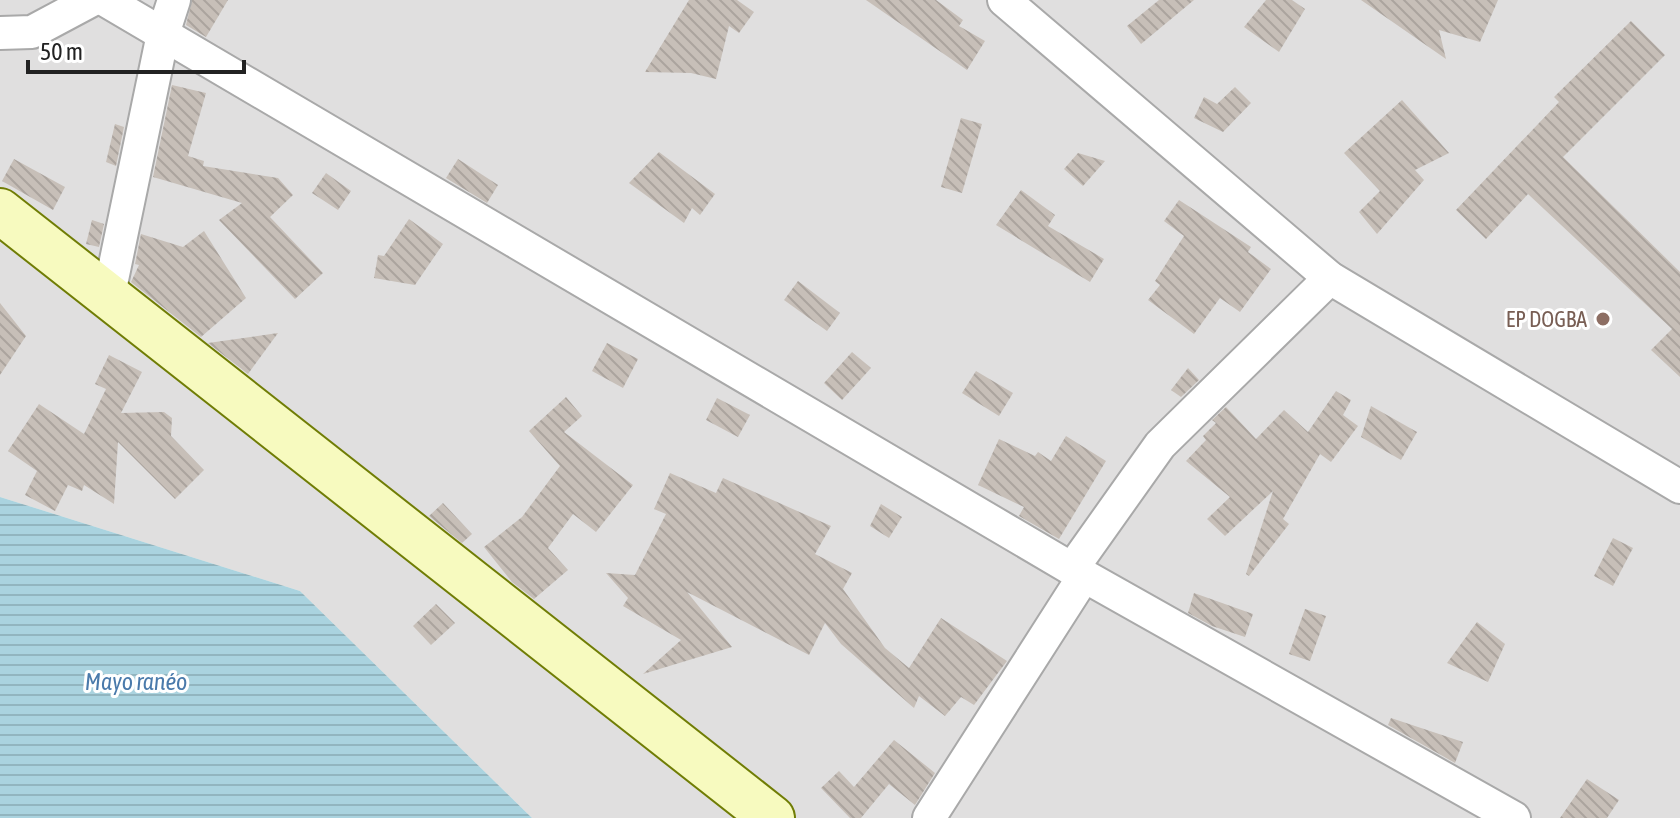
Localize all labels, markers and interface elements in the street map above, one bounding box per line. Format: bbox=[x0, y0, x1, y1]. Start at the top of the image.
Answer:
scale bar bbox=[28, 24, 244, 74]
text: 50 m bbox=[40, 38, 83, 65]
place label: EP DOGBA bbox=[1506, 306, 1587, 332]
marker: EP DOGBA bbox=[1594, 310, 1612, 328]
water label: Mayo ranéo bbox=[85, 668, 187, 695]

